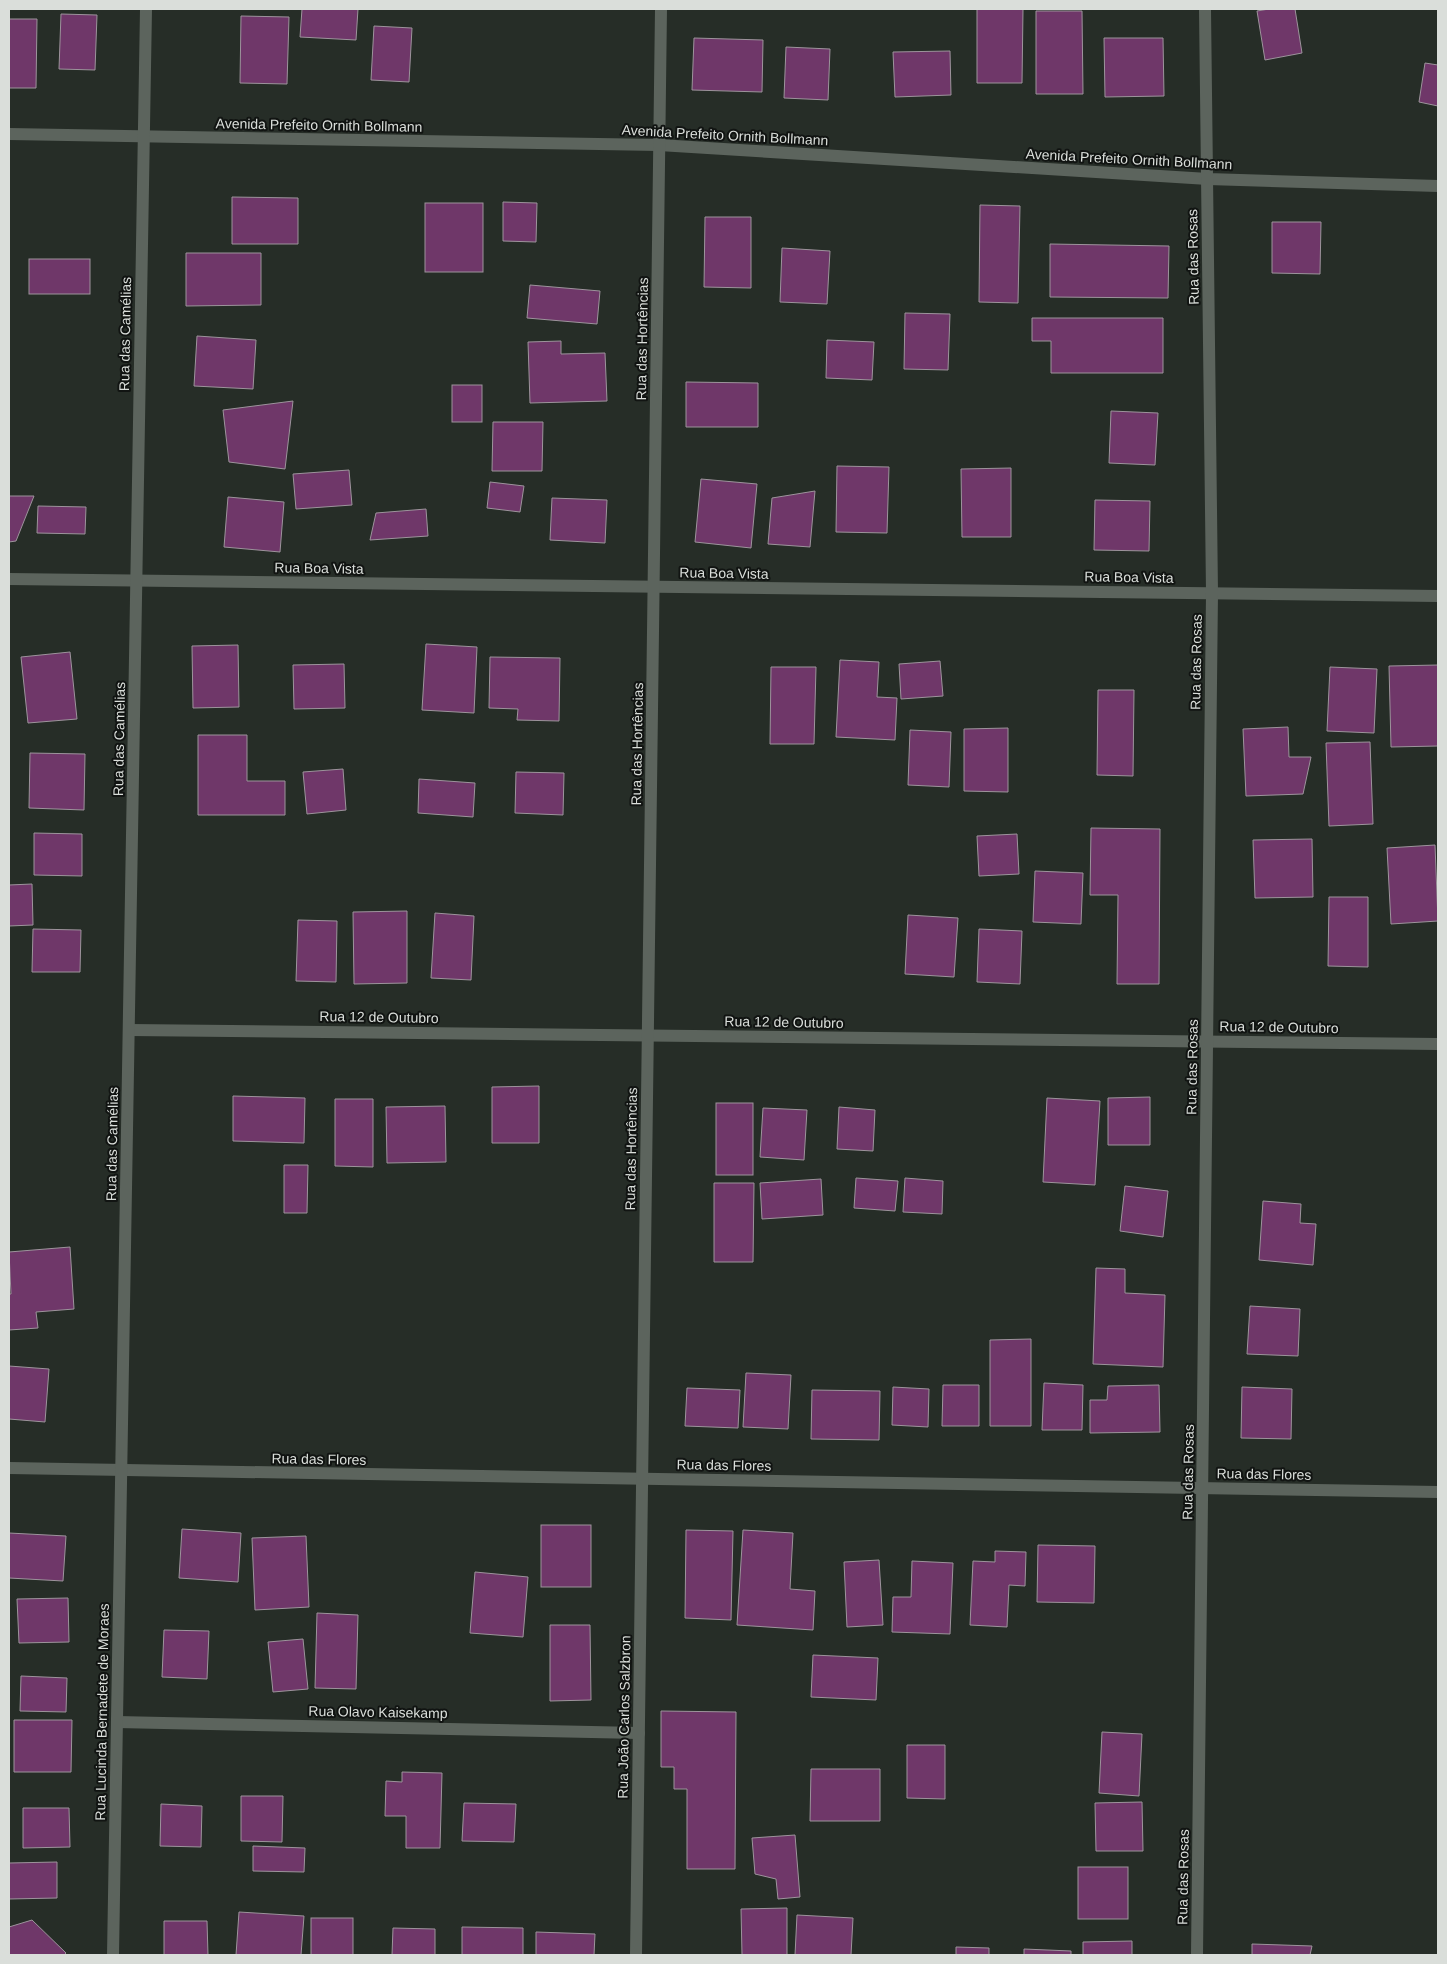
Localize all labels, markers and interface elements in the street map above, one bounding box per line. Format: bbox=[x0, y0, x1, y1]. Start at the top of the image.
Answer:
street label: Avenida Prefeito Ornith Bollmann bbox=[216, 115, 422, 135]
street label: Avenida Prefeito Ornith Bollmann bbox=[621, 122, 829, 148]
street label: Avenida Prefeito Ornith Bollmann bbox=[1025, 146, 1233, 172]
street label: Rua das Rosas bbox=[1184, 209, 1202, 305]
street label: Rua das Camélias bbox=[116, 277, 134, 391]
street label: Rua das Hortências bbox=[633, 277, 651, 401]
street label: Rua Boa Vista bbox=[274, 559, 364, 577]
street label: Rua Boa Vista bbox=[679, 564, 769, 582]
street label: Rua Boa Vista bbox=[1084, 568, 1174, 586]
street label: Rua das Rosas bbox=[1187, 614, 1205, 710]
street label: Rua das Camélias bbox=[110, 682, 128, 796]
street label: Rua das Hortências bbox=[628, 682, 646, 806]
street label: Rua 12 de Outubro bbox=[319, 1008, 439, 1026]
street label: Rua 12 de Outubro bbox=[724, 1013, 844, 1031]
street label: Rua 12 de Outubro bbox=[1219, 1018, 1339, 1036]
street label: Rua das Rosas bbox=[1183, 1019, 1201, 1115]
street label: Rua das Camélias bbox=[103, 1087, 121, 1201]
street label: Rua das Hortências bbox=[622, 1087, 640, 1211]
street label: Rua das Rosas bbox=[1179, 1424, 1197, 1520]
street label: Rua das Flores bbox=[271, 1450, 367, 1468]
street label: Rua das Flores bbox=[676, 1456, 772, 1474]
street label: Rua das Flores bbox=[1216, 1465, 1312, 1483]
street label: Rua Lucinda Bernadete de Moraes bbox=[92, 1603, 112, 1821]
street label: Rua João Carlos Salzbron bbox=[615, 1635, 633, 1799]
street label: Rua Olavo Kaisekamp bbox=[308, 1703, 448, 1721]
street label: Rua das Rosas bbox=[1174, 1829, 1192, 1925]

